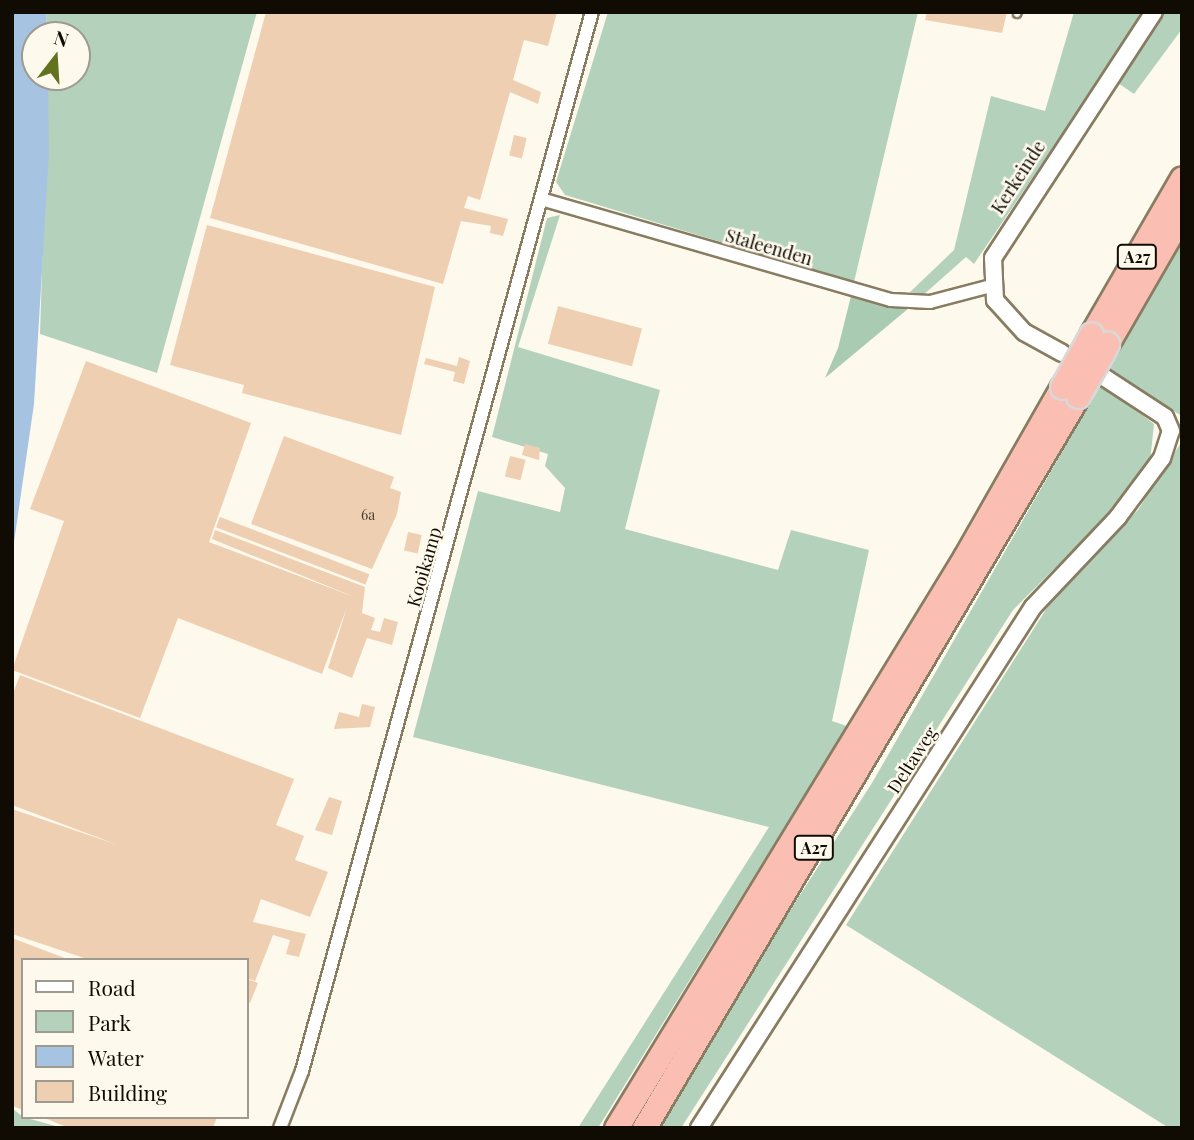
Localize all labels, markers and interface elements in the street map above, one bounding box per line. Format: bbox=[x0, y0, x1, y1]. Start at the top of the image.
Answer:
north arrow bbox=[21, 21, 91, 91]
text: N bbox=[51, 23, 72, 52]
street label: Kerkeinde bbox=[986, 136, 1050, 218]
street label: Staleenden bbox=[723, 224, 815, 270]
road number: A27 bbox=[1116, 244, 1158, 270]
house number: 6a bbox=[361, 507, 375, 523]
street label: Kooikamp bbox=[402, 525, 446, 609]
street label: Deltaweg bbox=[883, 723, 941, 797]
road number: A27 bbox=[793, 835, 835, 860]
legend bbox=[21, 958, 248, 1119]
text: Road bbox=[88, 973, 136, 1001]
text: Park bbox=[88, 1008, 131, 1036]
text: Water bbox=[88, 1043, 144, 1071]
text: Building bbox=[88, 1078, 167, 1106]

